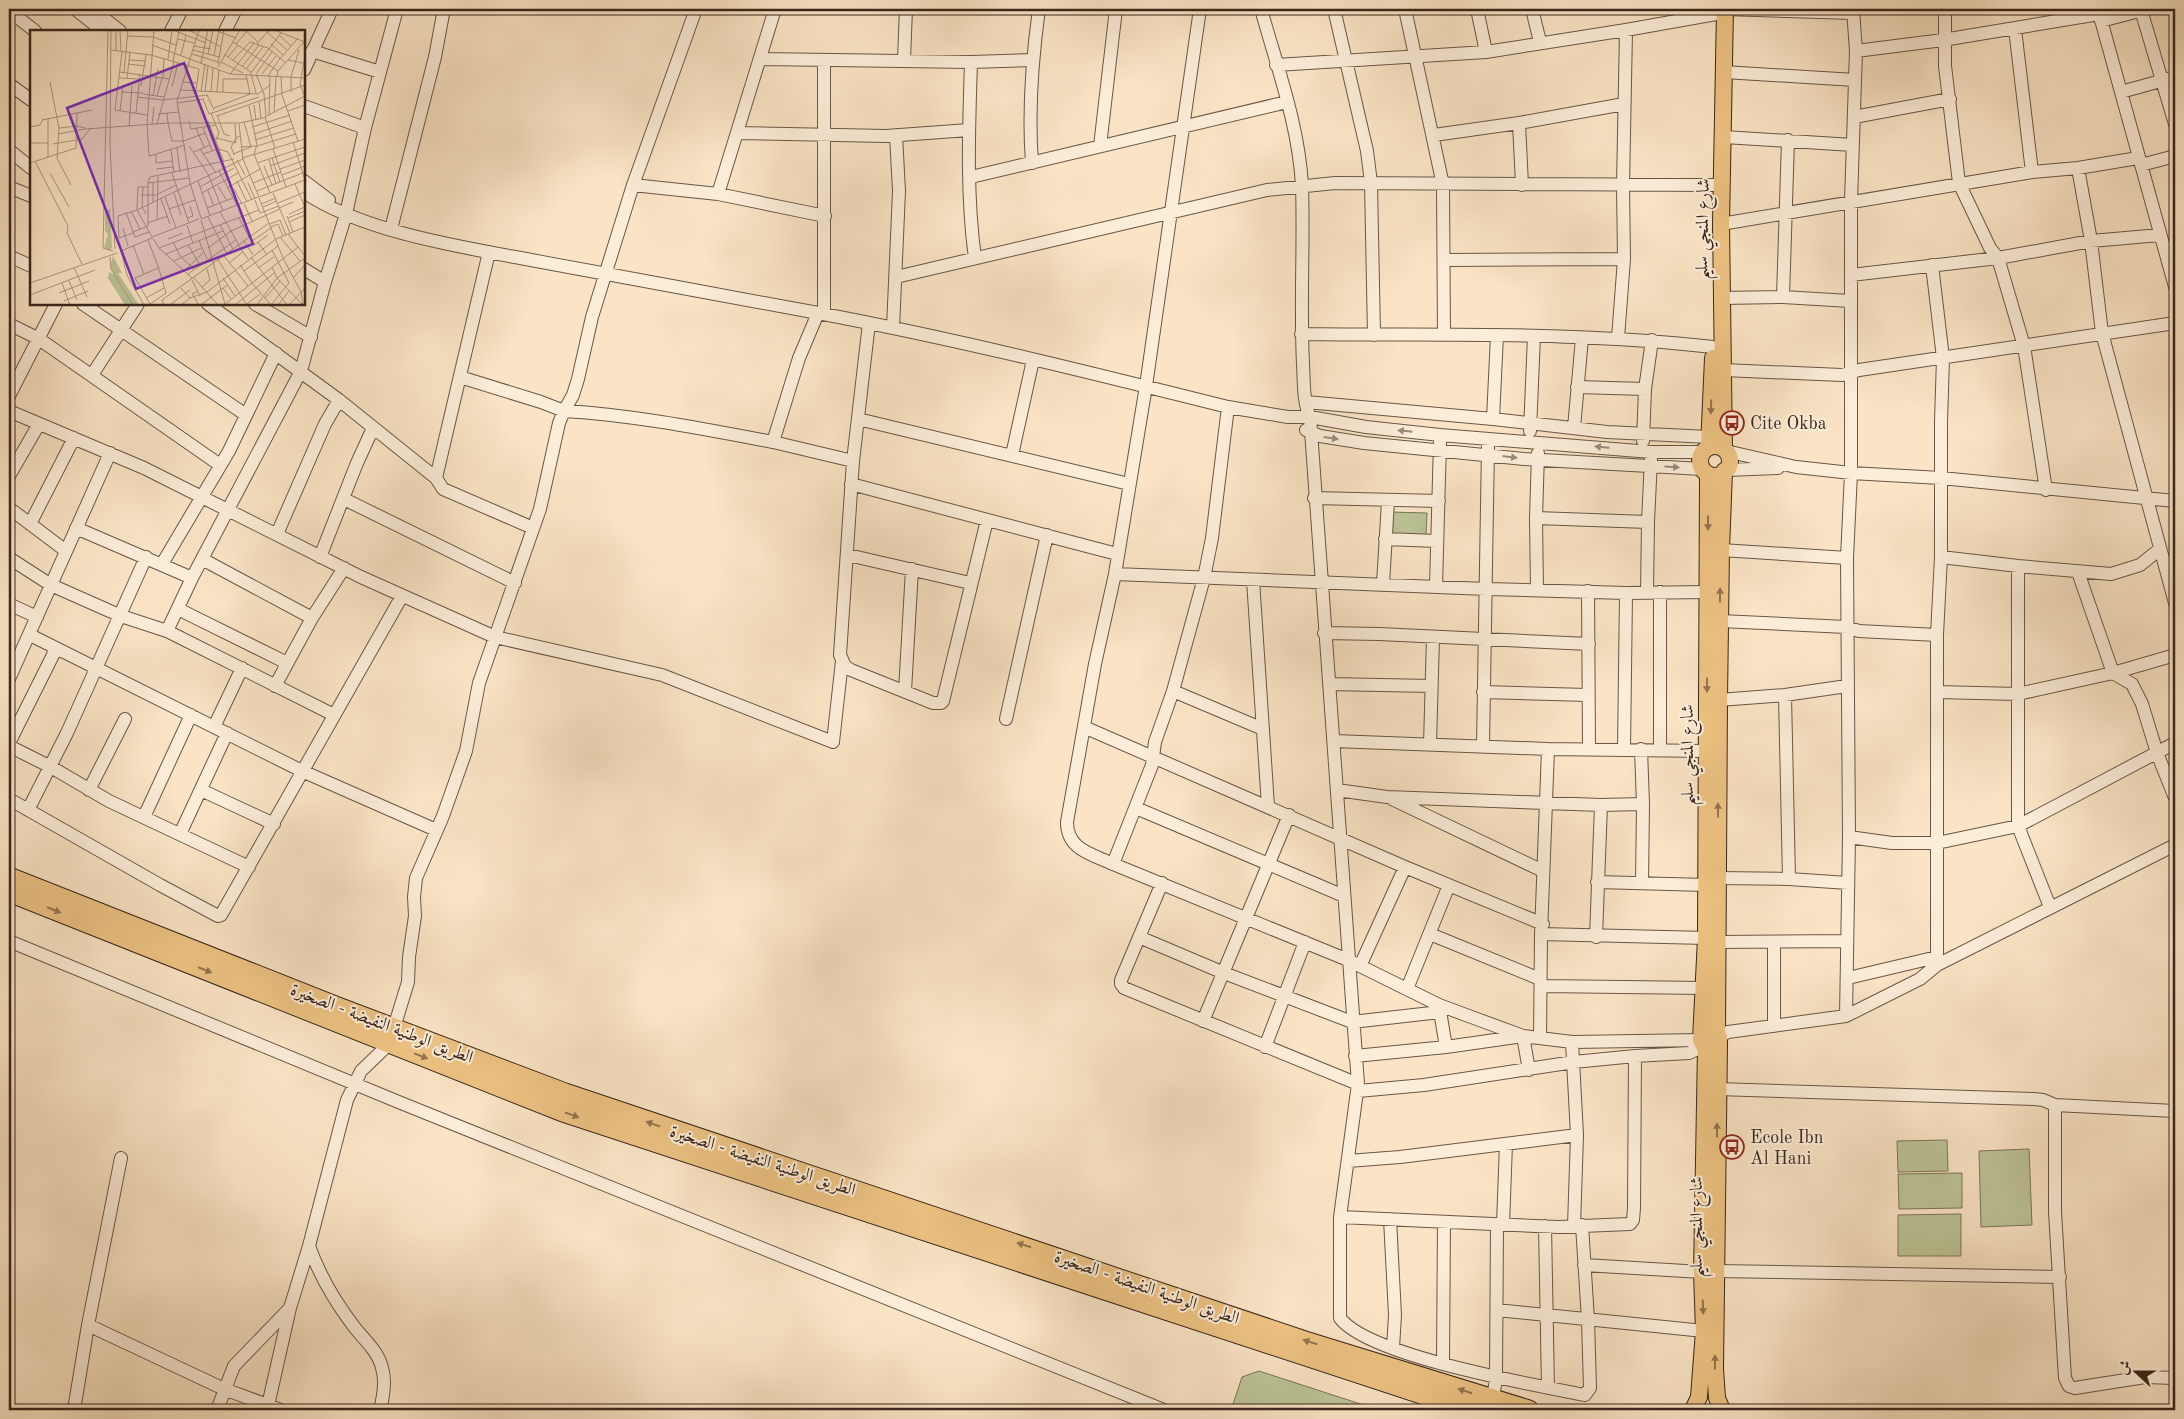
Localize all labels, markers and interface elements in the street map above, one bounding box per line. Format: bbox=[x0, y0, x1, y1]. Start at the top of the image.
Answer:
inset map bbox=[30, 30, 305, 305]
street label: شارع المنجي سليم bbox=[1693, 178, 1721, 280]
one-way arrow bbox=[1706, 400, 1714, 416]
bus stop icon: Cite Okba bbox=[1719, 410, 1745, 436]
place label: Cite Okba bbox=[1750, 415, 1827, 433]
one-way arrow bbox=[1396, 427, 1412, 435]
one-way arrow bbox=[1323, 434, 1339, 442]
one-way arrow bbox=[1593, 443, 1609, 451]
one-way arrow bbox=[1502, 453, 1518, 461]
one-way arrow bbox=[1664, 464, 1680, 472]
one-way arrow bbox=[1704, 515, 1712, 531]
one-way arrow bbox=[1717, 587, 1725, 603]
one-way arrow bbox=[1703, 677, 1711, 693]
street label: شارع المنجي سليم bbox=[1679, 704, 1705, 806]
one-way arrow bbox=[1714, 802, 1722, 818]
one-way arrow bbox=[47, 906, 62, 914]
one-way arrow bbox=[198, 966, 213, 974]
street label: الطريق الوطنية النفيضة - الصخيرة bbox=[287, 981, 476, 1069]
one-way arrow bbox=[414, 1052, 429, 1060]
one-way arrow bbox=[565, 1112, 580, 1119]
one-way arrow bbox=[645, 1120, 660, 1128]
street label: الطريق الوطنية النفيضة - الصخيرة bbox=[667, 1122, 858, 1201]
one-way arrow bbox=[1713, 1122, 1721, 1138]
place label: Ecole Ibn Al Hani bbox=[1750, 1129, 1824, 1168]
bus stop icon: Ecole Ibn Al Hani bbox=[1719, 1134, 1745, 1160]
street label: شارع المنجي سليم bbox=[1688, 1176, 1714, 1278]
one-way arrow bbox=[1016, 1241, 1031, 1249]
street label: الطريق الوطنية النفيضة - الصخيرة bbox=[1051, 1248, 1242, 1330]
one-way arrow bbox=[1699, 1299, 1707, 1315]
one-way arrow bbox=[1303, 1338, 1318, 1345]
north arrow bbox=[2112, 1346, 2162, 1396]
one-way arrow bbox=[1711, 1354, 1719, 1370]
text: ش bbox=[2116, 1359, 2134, 1377]
one-way arrow bbox=[1458, 1387, 1473, 1395]

